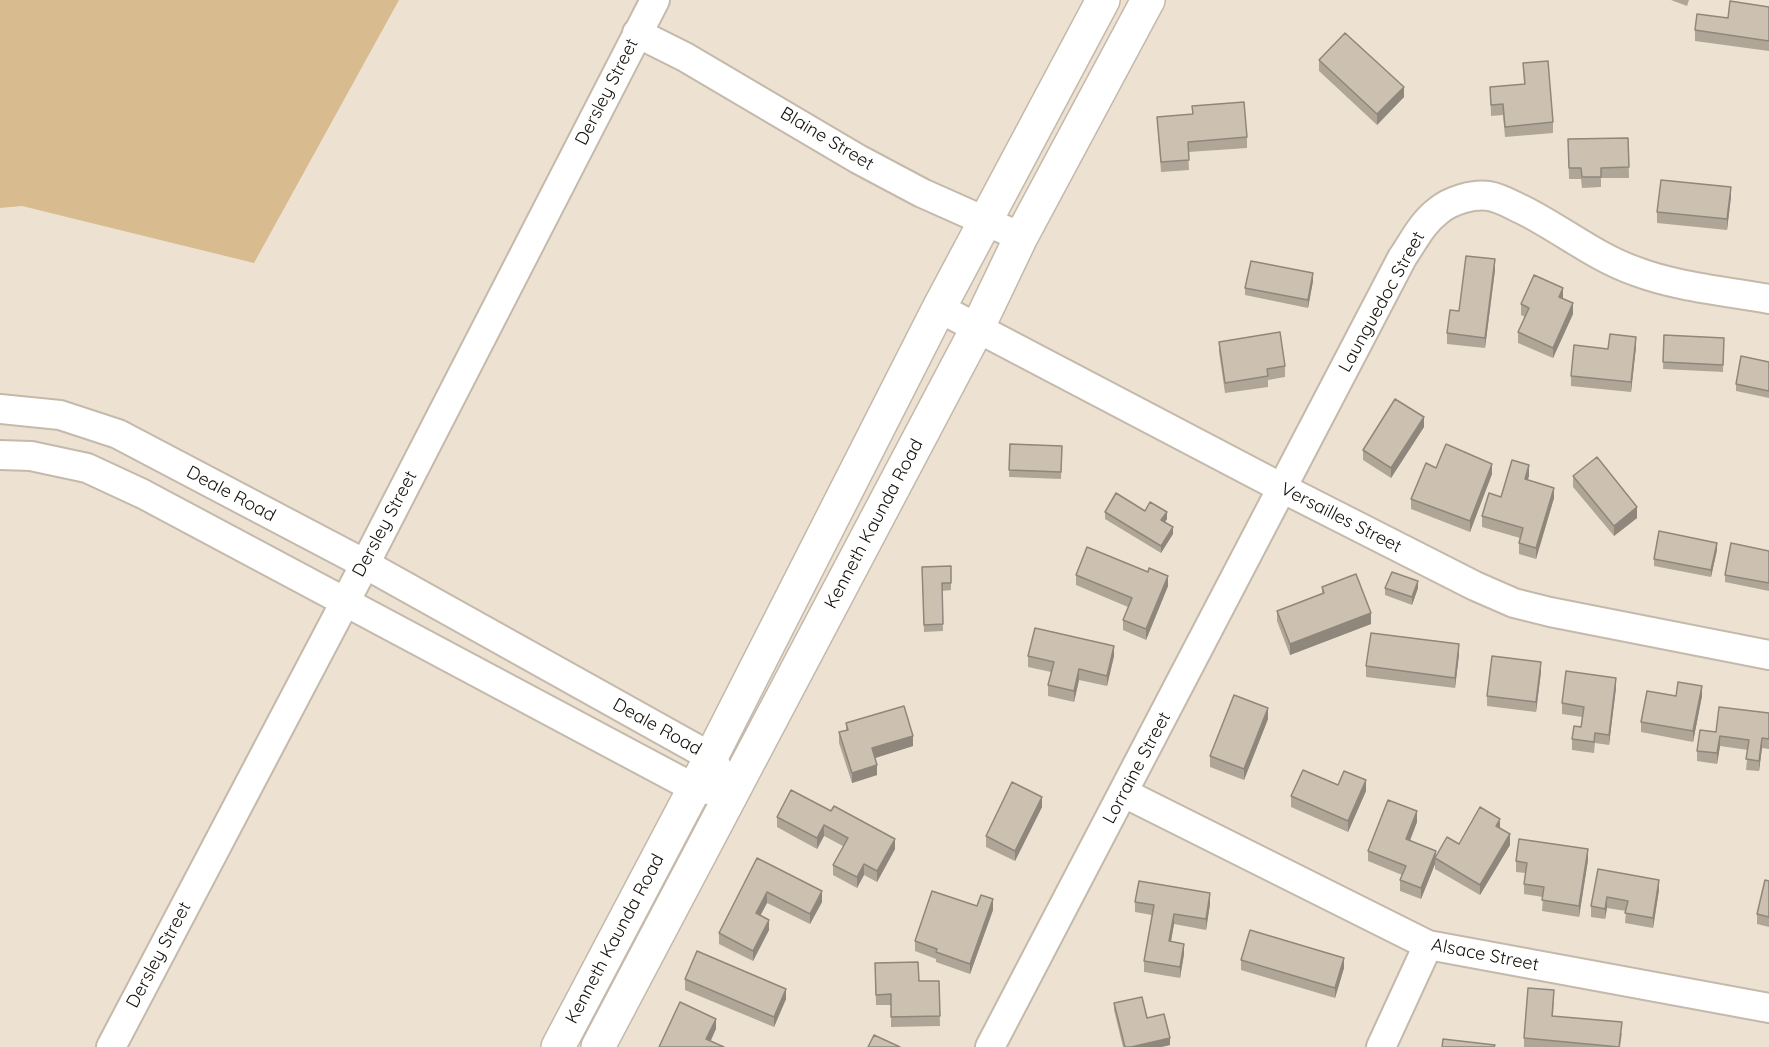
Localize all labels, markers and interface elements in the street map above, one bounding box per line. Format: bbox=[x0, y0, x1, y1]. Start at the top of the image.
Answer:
street label: Dersley Street bbox=[571, 35, 643, 149]
street label: Blaine Street bbox=[776, 103, 878, 175]
street label: Launguedoc Street bbox=[1334, 228, 1430, 376]
street label: Kenneth Kaunda Road bbox=[820, 435, 928, 613]
street label: Deale Road bbox=[183, 461, 279, 527]
street label: Dersley Street bbox=[348, 467, 422, 581]
street label: Versailles Street bbox=[1277, 478, 1405, 558]
street label: Deale Road bbox=[609, 694, 705, 760]
street label: Lorraine Street bbox=[1098, 708, 1176, 828]
street label: Kenneth Kaunda Road bbox=[561, 850, 669, 1028]
street label: Dersley Street bbox=[122, 898, 196, 1012]
street label: Alsace Street bbox=[1429, 934, 1541, 976]

